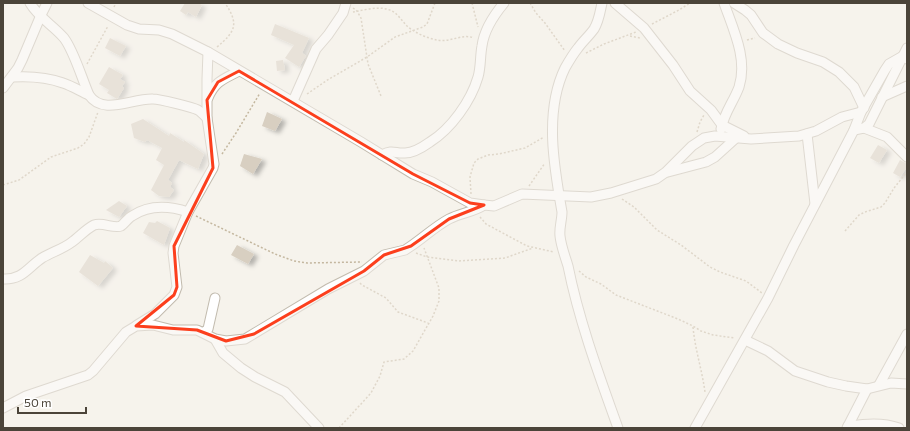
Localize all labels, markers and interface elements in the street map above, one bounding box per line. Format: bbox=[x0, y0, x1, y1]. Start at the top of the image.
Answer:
scale bar bbox=[18, 389, 86, 415]
text: 50 m bbox=[24, 395, 52, 409]

